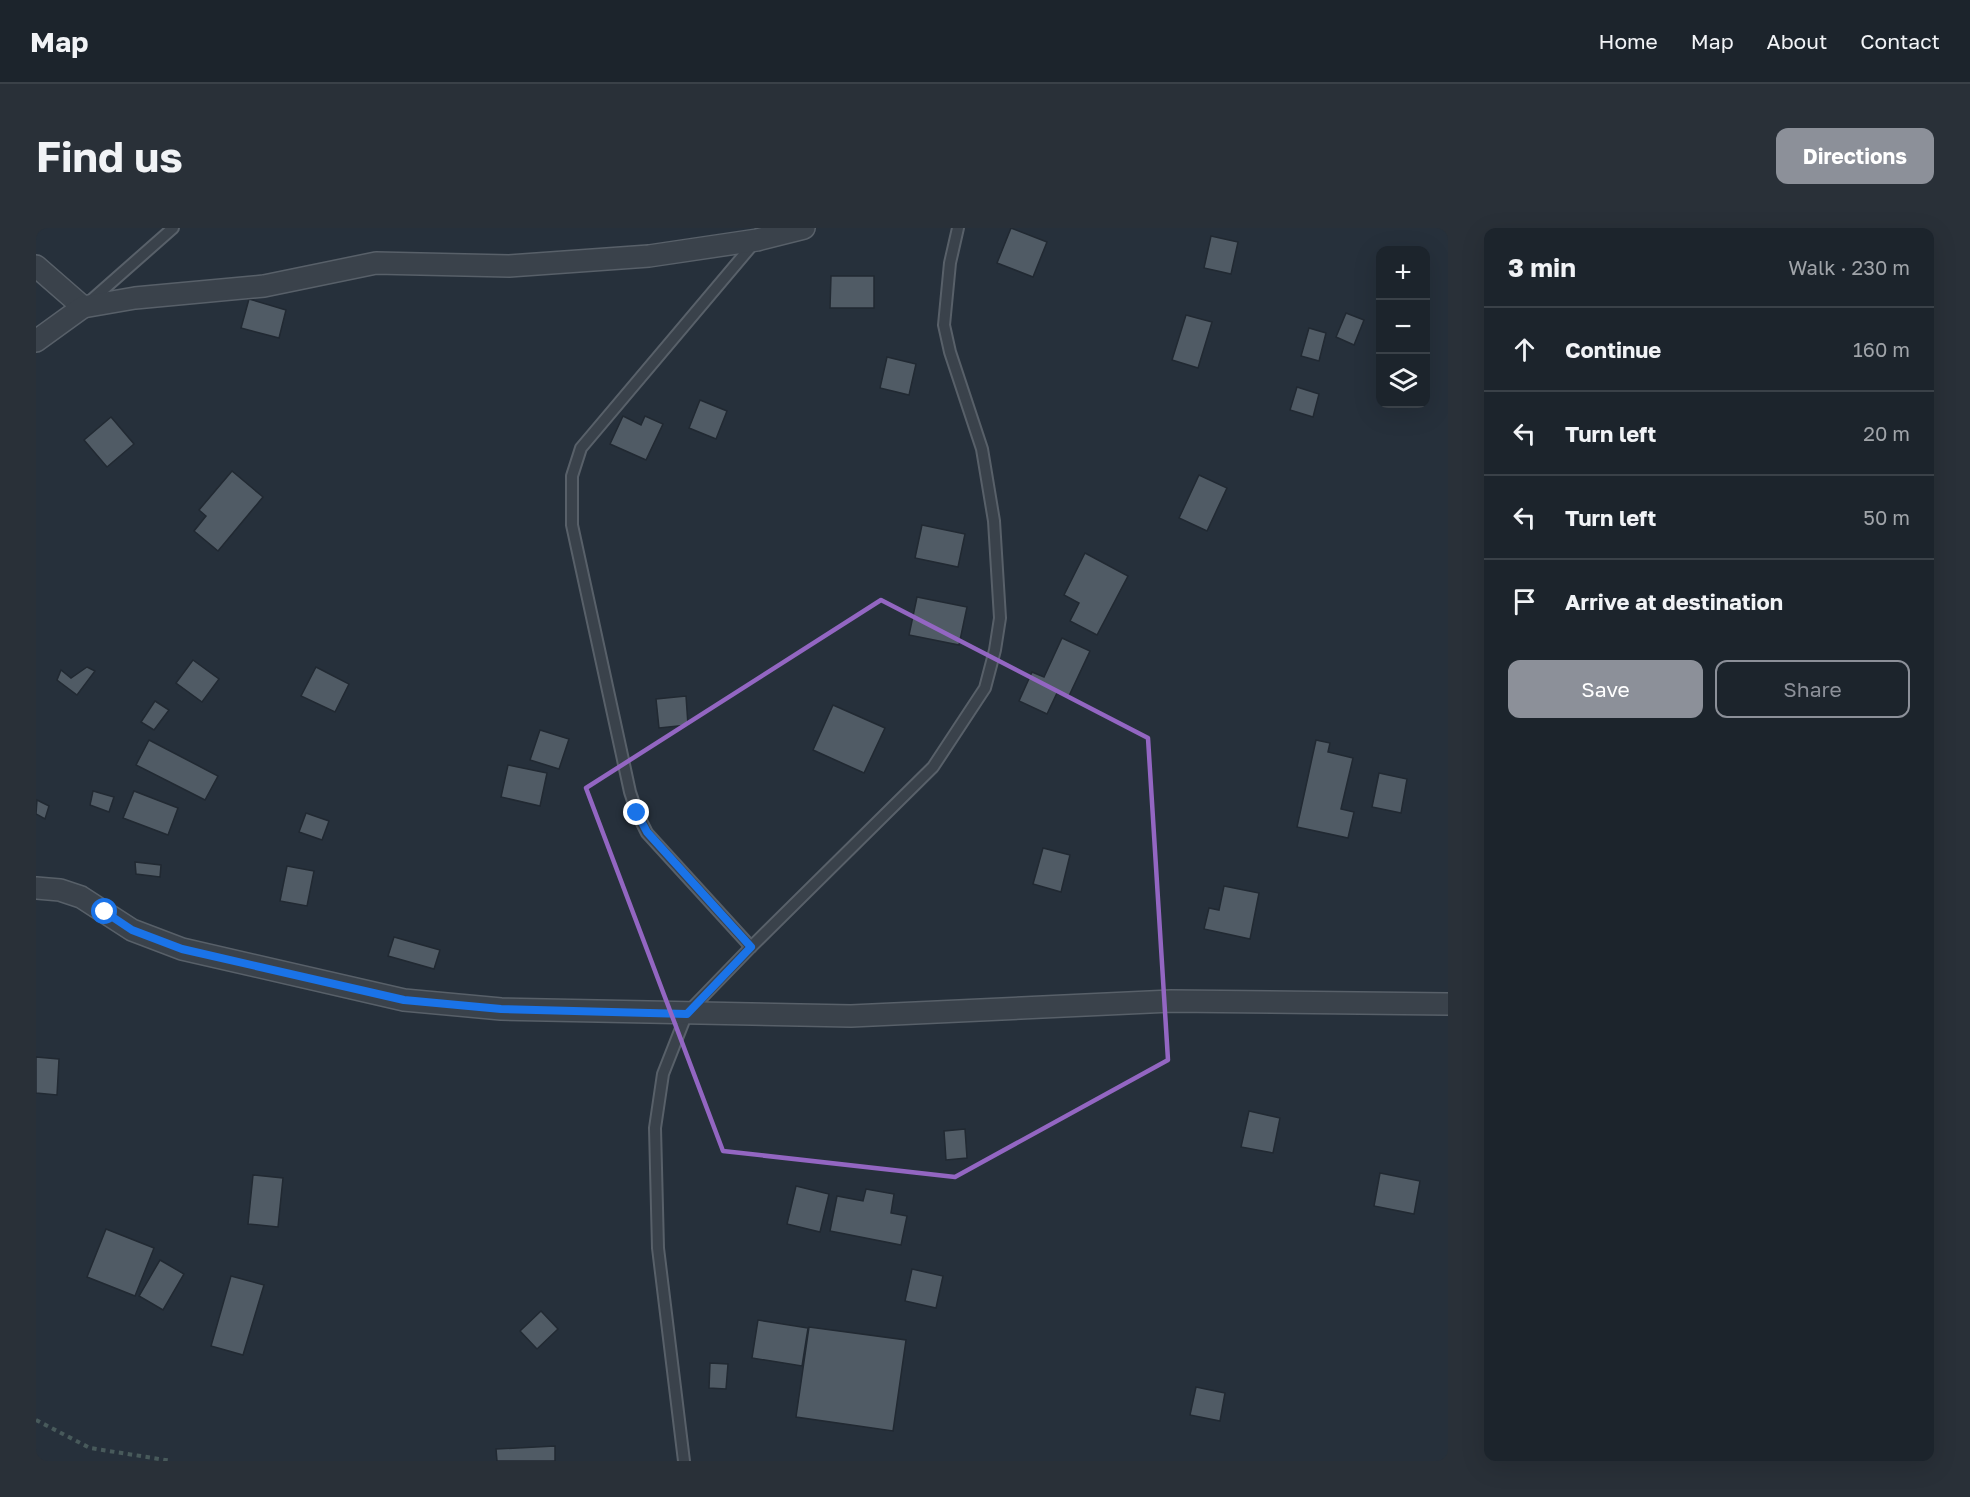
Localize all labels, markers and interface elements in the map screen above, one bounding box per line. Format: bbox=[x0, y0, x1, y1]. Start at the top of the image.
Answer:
text: Map bbox=[30, 25, 88, 58]
text: Home bbox=[1598, 28, 1658, 54]
text: Map bbox=[1691, 28, 1734, 54]
text: About bbox=[1767, 28, 1827, 54]
text: Contact bbox=[1860, 28, 1940, 54]
button: Directions bbox=[1776, 128, 1934, 184]
text: Find us bbox=[36, 131, 183, 181]
map controls bbox=[1376, 246, 1430, 408]
button: + bbox=[1376, 246, 1430, 300]
text: 3 min bbox=[1508, 252, 1576, 283]
text: Walk · 230 m bbox=[1788, 255, 1910, 279]
button: − bbox=[1376, 300, 1430, 354]
icon: ahead bbox=[1508, 333, 1541, 366]
text: Continue bbox=[1565, 336, 1661, 363]
text: 160 m bbox=[1853, 337, 1910, 361]
button: layers bbox=[1376, 354, 1430, 408]
icon: left bbox=[1508, 417, 1541, 450]
text: Turn left bbox=[1565, 420, 1656, 447]
text: 20 m bbox=[1863, 421, 1910, 445]
icon: left bbox=[1508, 501, 1541, 534]
text: Turn left bbox=[1565, 504, 1656, 531]
text: 50 m bbox=[1863, 505, 1910, 529]
icon: arrive bbox=[1508, 585, 1541, 618]
text: Arrive at destination bbox=[1565, 588, 1783, 615]
button: Save bbox=[1508, 660, 1703, 718]
button: Share bbox=[1715, 660, 1910, 718]
route end bbox=[623, 799, 649, 825]
route start bbox=[91, 898, 117, 924]

